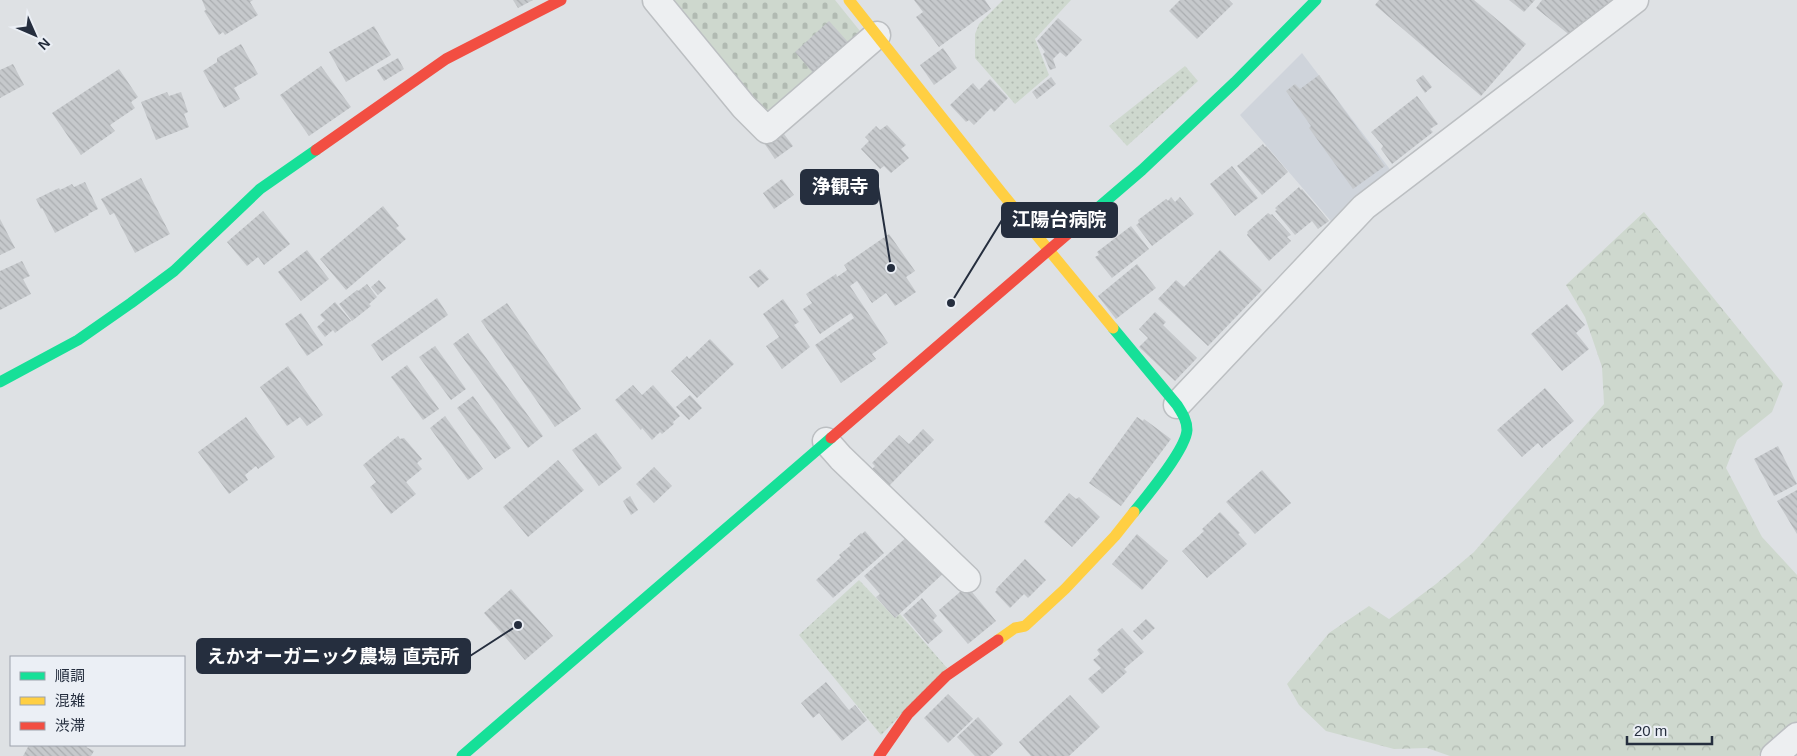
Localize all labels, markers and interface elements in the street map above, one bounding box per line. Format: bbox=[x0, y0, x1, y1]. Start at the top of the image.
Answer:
north arrow bbox=[10, 10, 60, 60]
text: N bbox=[35, 35, 53, 53]
callout: 浄観寺 bbox=[801, 170, 878, 204]
text: 浄観寺 bbox=[811, 176, 869, 197]
callout: 江陽台病院 bbox=[1002, 203, 1117, 237]
text: 江陽台病院 bbox=[1011, 209, 1107, 230]
callout: えかオーガニック農場 直売所 bbox=[197, 639, 470, 673]
text: えかオーガニック農場 直売所 bbox=[207, 646, 459, 667]
legend bbox=[10, 656, 185, 746]
text: 順調 bbox=[55, 667, 85, 684]
text: 混雑 bbox=[55, 692, 85, 709]
scale bar bbox=[1627, 714, 1712, 746]
text: 渋滞 bbox=[55, 717, 85, 734]
text: 20 m bbox=[1634, 722, 1667, 739]

